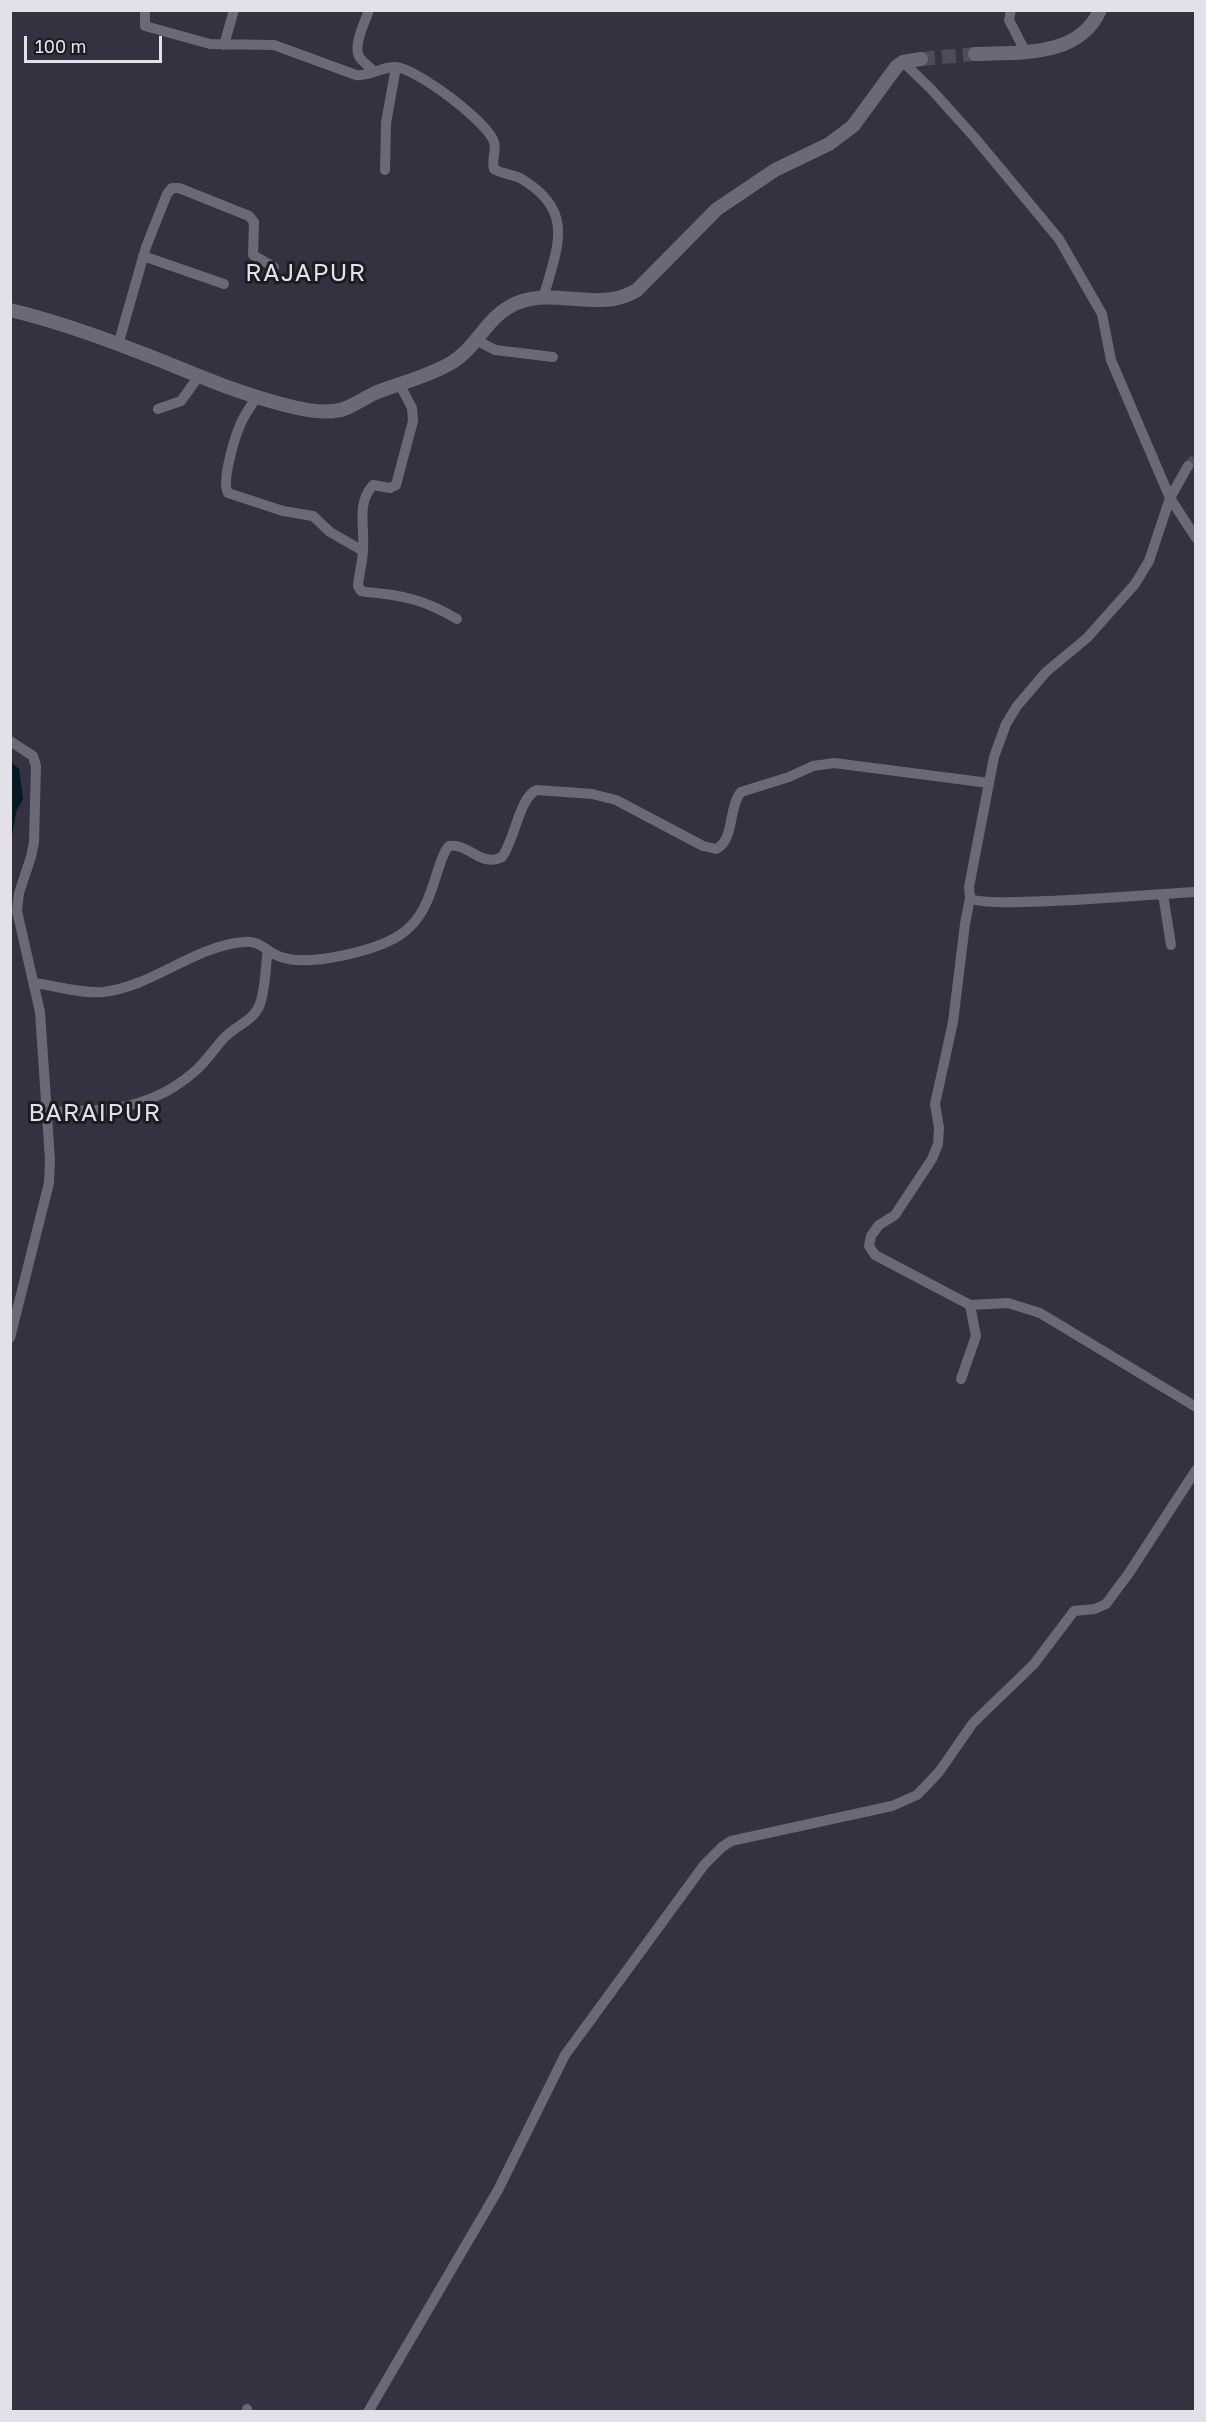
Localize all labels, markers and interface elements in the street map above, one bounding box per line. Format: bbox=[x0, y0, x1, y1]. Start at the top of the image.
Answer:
scale bar bbox=[27, 24, 165, 62]
text: 100 m bbox=[35, 35, 86, 57]
district label: RAJAPUR bbox=[245, 259, 367, 287]
district label: BARAIPUR bbox=[28, 1099, 162, 1127]

